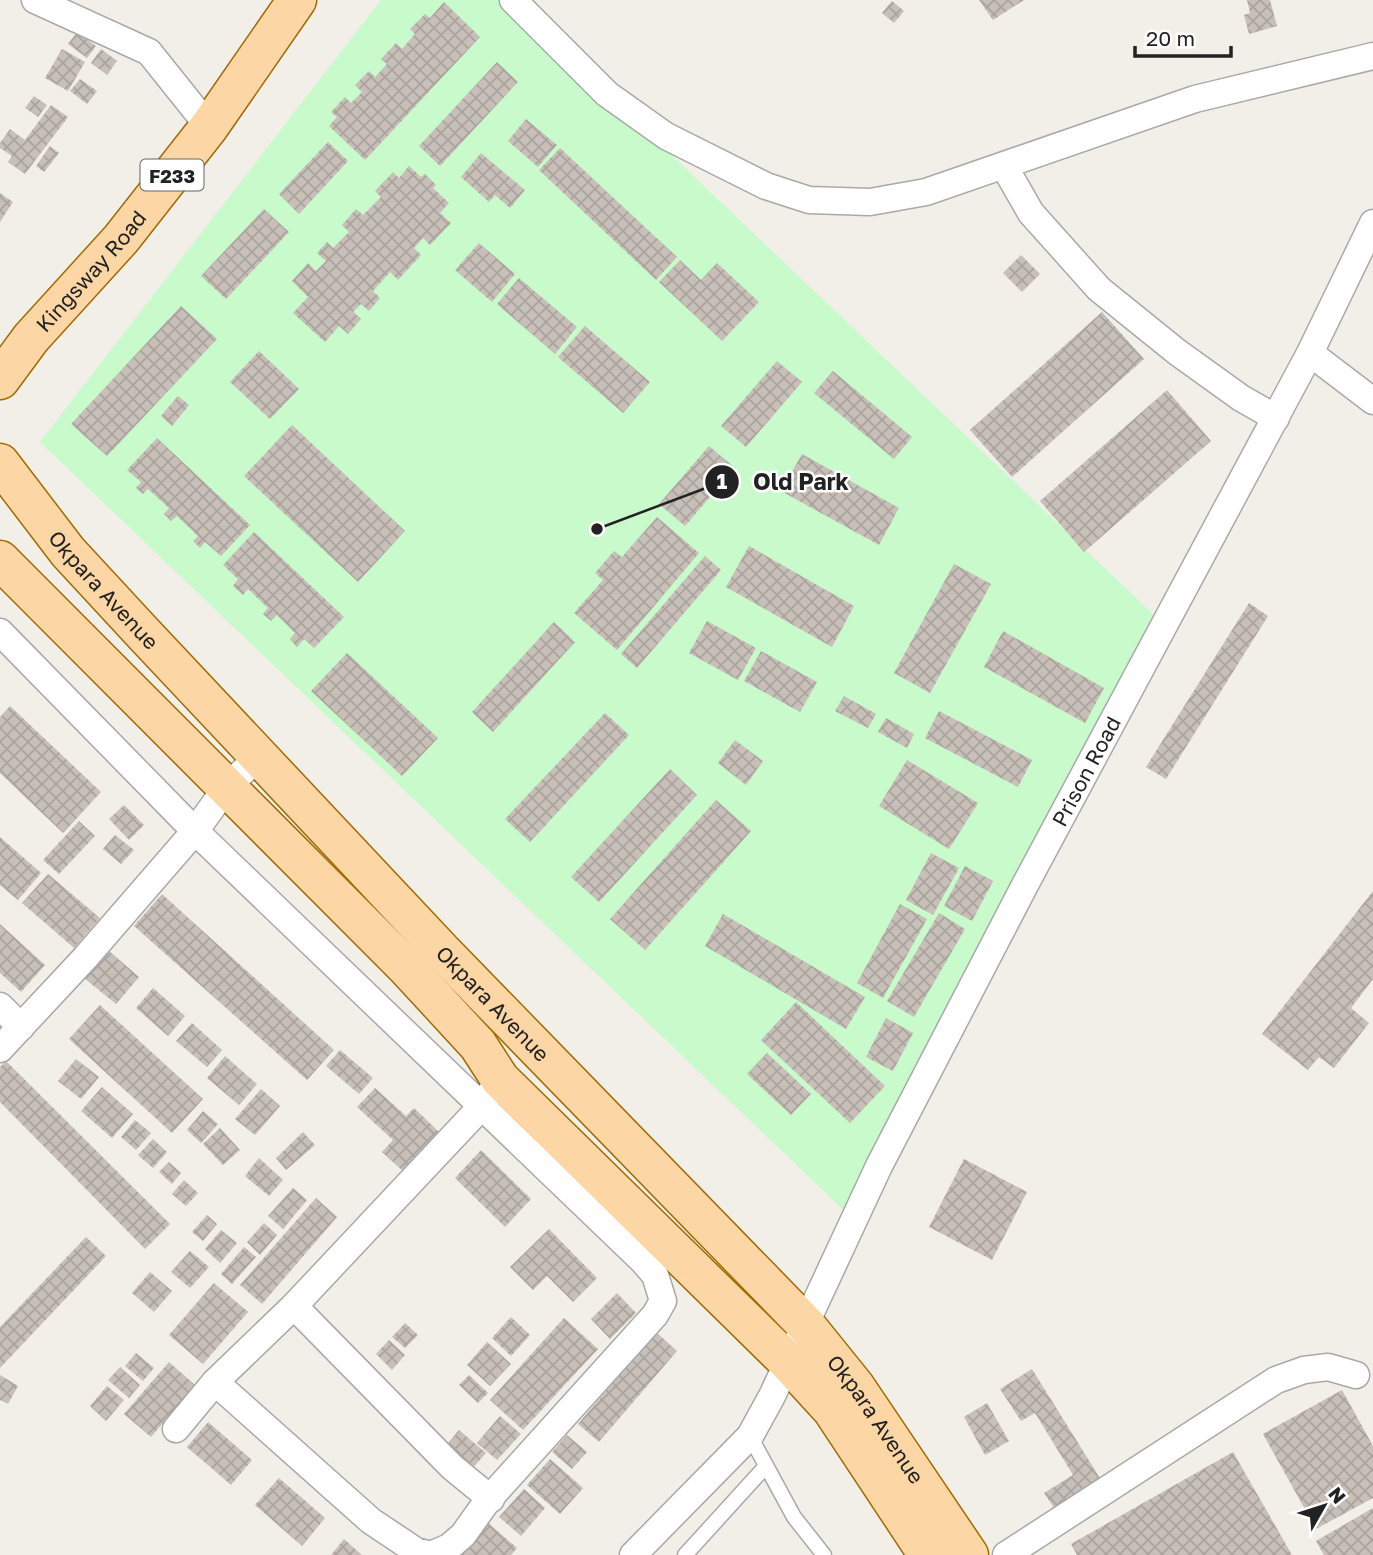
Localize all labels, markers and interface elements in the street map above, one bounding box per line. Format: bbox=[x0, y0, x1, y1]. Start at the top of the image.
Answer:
scale bar bbox=[1135, 14, 1231, 58]
text: 20 m bbox=[1146, 25, 1195, 51]
road number: F233 bbox=[140, 160, 204, 190]
street label: Kingsway Road bbox=[30, 205, 152, 337]
callout: Old Park bbox=[704, 460, 863, 504]
text: Old Park bbox=[753, 467, 850, 495]
text: 1 bbox=[717, 468, 728, 494]
street label: Okpara Avenue bbox=[43, 525, 164, 655]
street label: Prison Road bbox=[1046, 712, 1126, 831]
street label: Okpara Avenue bbox=[431, 940, 555, 1067]
street label: Okpara Avenue bbox=[822, 1349, 930, 1488]
north arrow bbox=[1289, 1471, 1359, 1541]
text: N bbox=[1324, 1482, 1351, 1508]

